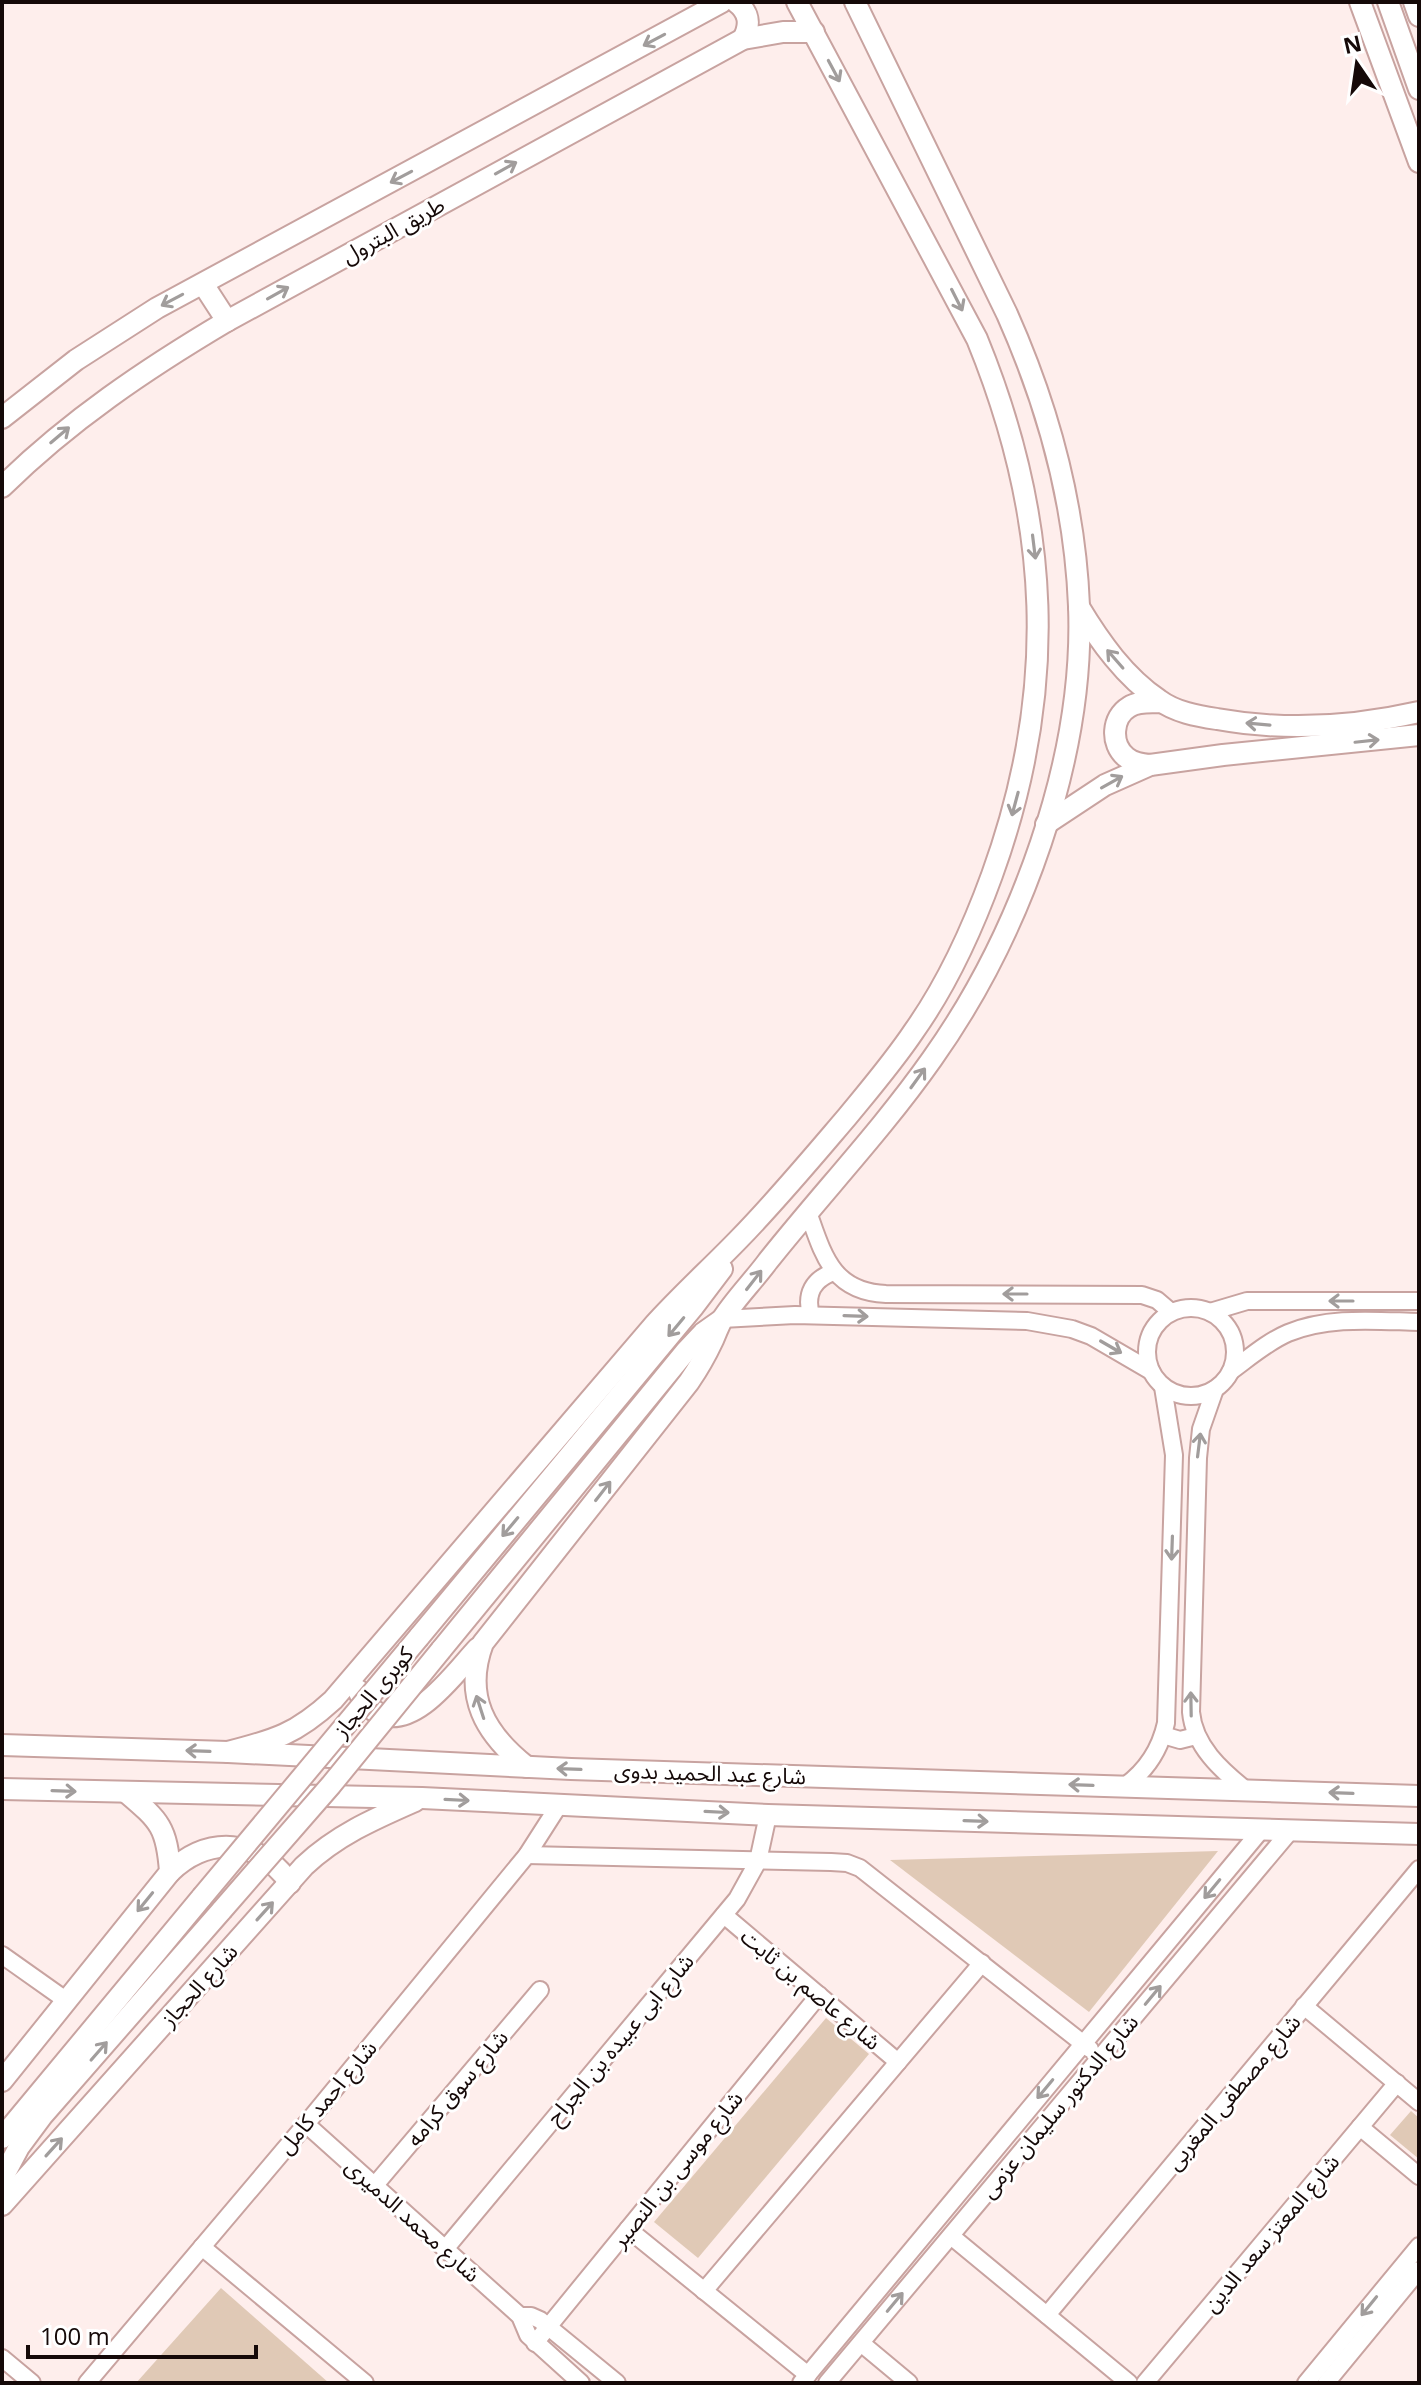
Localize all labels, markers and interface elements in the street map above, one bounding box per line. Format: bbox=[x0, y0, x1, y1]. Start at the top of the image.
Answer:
north arrow bbox=[1317, 24, 1397, 104]
text: N bbox=[1340, 27, 1364, 60]
one-way arrow bbox=[643, 33, 667, 48]
one-way arrow bbox=[827, 58, 843, 82]
one-way arrow bbox=[494, 160, 517, 176]
one-way arrow bbox=[389, 169, 413, 185]
street label: طريق البترول bbox=[336, 188, 449, 270]
one-way arrow bbox=[265, 285, 289, 300]
one-way arrow bbox=[950, 287, 965, 311]
one-way arrow bbox=[161, 293, 184, 309]
one-way arrow bbox=[49, 426, 70, 444]
one-way arrow bbox=[1026, 533, 1041, 560]
one-way arrow bbox=[1106, 649, 1124, 670]
one-way arrow bbox=[1245, 717, 1272, 732]
one-way arrow bbox=[1353, 733, 1380, 748]
one-way arrow bbox=[1100, 773, 1123, 789]
one-way arrow bbox=[1007, 791, 1022, 817]
one-way arrow bbox=[909, 1068, 926, 1090]
one-way arrow bbox=[745, 1270, 762, 1291]
one-way arrow bbox=[1002, 1287, 1029, 1302]
one-way arrow bbox=[1328, 1293, 1355, 1309]
one-way arrow bbox=[842, 1309, 869, 1324]
one-way arrow bbox=[667, 1316, 685, 1336]
one-way arrow bbox=[1099, 1339, 1122, 1355]
one-way arrow bbox=[1192, 1432, 1207, 1458]
one-way arrow bbox=[595, 1481, 612, 1502]
one-way arrow bbox=[501, 1516, 519, 1536]
one-way arrow bbox=[1164, 1534, 1179, 1561]
street label: كوبرى الحجاز bbox=[325, 1639, 420, 1744]
one-way arrow bbox=[1184, 1691, 1199, 1718]
one-way arrow bbox=[472, 1695, 487, 1720]
one-way arrow bbox=[185, 1744, 212, 1759]
street label: شارع عبد الحميد بدوى bbox=[613, 1754, 807, 1793]
one-way arrow bbox=[556, 1762, 583, 1777]
one-way arrow bbox=[1068, 1777, 1095, 1792]
one-way arrow bbox=[50, 1783, 77, 1798]
one-way arrow bbox=[1328, 1786, 1355, 1801]
one-way arrow bbox=[443, 1793, 470, 1808]
one-way arrow bbox=[703, 1805, 730, 1820]
one-way arrow bbox=[962, 1813, 989, 1828]
one-way arrow bbox=[1203, 1878, 1221, 1899]
one-way arrow bbox=[137, 1892, 155, 1913]
one-way arrow bbox=[255, 1902, 273, 1922]
street label: شارع عاصم بن ثابت bbox=[733, 1921, 888, 2058]
street label: شارع الحجاز bbox=[152, 1936, 246, 2035]
street label: شارع ابى عبيده بن الجراح bbox=[539, 1946, 702, 2132]
one-way arrow bbox=[1144, 1986, 1162, 2006]
street label: شارع الدكتور سليمان عزمى bbox=[972, 2007, 1146, 2206]
street label: شارع مصطفى المغربى bbox=[1158, 2007, 1309, 2178]
street label: شارع سوق كرامه bbox=[399, 2023, 516, 2154]
street label: شارع احمد كامل bbox=[270, 2033, 385, 2162]
one-way arrow bbox=[90, 2041, 108, 2061]
one-way arrow bbox=[1037, 2078, 1054, 2099]
street label: شارع موسى بن النصير bbox=[603, 2084, 751, 2256]
one-way arrow bbox=[44, 2137, 63, 2158]
street label: شارع المعتز سعد الدين bbox=[1195, 2147, 1348, 2320]
street label: شارع محمد الدميرى bbox=[338, 2151, 488, 2290]
one-way arrow bbox=[886, 2292, 904, 2313]
one-way arrow bbox=[1361, 2295, 1378, 2316]
scale bar bbox=[28, 2309, 256, 2359]
text: 100 m bbox=[40, 2319, 110, 2352]

